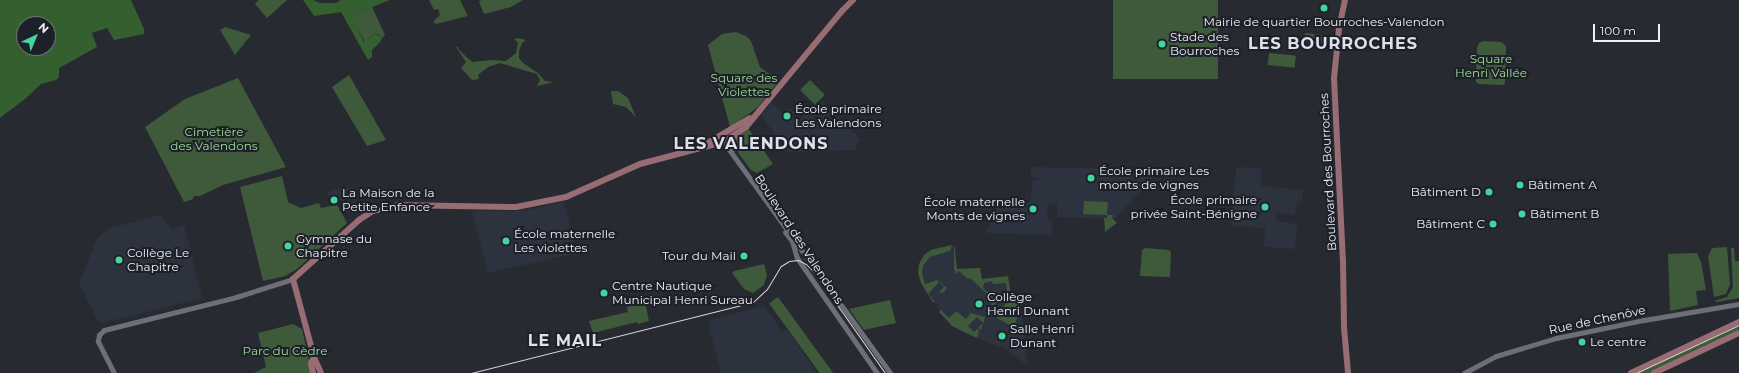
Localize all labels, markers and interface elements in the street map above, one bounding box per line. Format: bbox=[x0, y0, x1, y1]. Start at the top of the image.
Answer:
marker: Mairie de quartier Bourroches-Valendon bbox=[1319, 3, 1329, 13]
place label: Mairie de quartier Bourroches-Valendon bbox=[1203, 15, 1445, 29]
north arrow bbox=[16, 16, 56, 56]
scale bar bbox=[1595, 16, 1662, 42]
text: N bbox=[36, 20, 52, 36]
text: 100 m bbox=[1600, 23, 1636, 38]
place label: Stade des Bourroches bbox=[1170, 30, 1239, 58]
district label: LES BOURROCHES bbox=[1248, 34, 1418, 54]
marker: Stade des Bourroches bbox=[1157, 39, 1167, 49]
park label: Square Henri Vallée bbox=[1455, 52, 1527, 80]
park label: Square des Violettes bbox=[711, 71, 777, 99]
street label: Boulevard des Bourroches bbox=[1317, 93, 1339, 251]
place label: École primaire Les Valendons bbox=[795, 102, 882, 130]
marker: École primaire Les Valendons bbox=[782, 111, 792, 121]
park label: Cimetière des Valendons bbox=[170, 125, 258, 153]
district label: LES VALENDONS bbox=[674, 134, 828, 154]
place label: École primaire Les monts de vignes bbox=[1099, 164, 1209, 192]
street label: Boulevard des Valendons bbox=[752, 171, 846, 307]
marker: École primaire Les monts de vignes bbox=[1086, 173, 1096, 183]
place label: Bâtiment A bbox=[1528, 178, 1597, 192]
marker: Bâtiment A bbox=[1515, 180, 1525, 190]
place label: Bâtiment D bbox=[1411, 185, 1481, 199]
place label: La Maison de la Petite Enfance bbox=[342, 186, 435, 214]
marker: Bâtiment D bbox=[1484, 187, 1494, 197]
place label: École primaire privée Saint-Bénigne bbox=[1131, 193, 1257, 221]
marker: La Maison de la Petite Enfance bbox=[329, 195, 339, 205]
place label: École maternelle Monts de vignes bbox=[924, 195, 1025, 223]
marker: École primaire privée Saint-Bénigne bbox=[1260, 202, 1270, 212]
marker: École maternelle Monts de vignes bbox=[1028, 204, 1038, 214]
place label: Bâtiment B bbox=[1530, 207, 1599, 221]
marker: Bâtiment B bbox=[1517, 209, 1527, 219]
place label: Bâtiment C bbox=[1416, 217, 1485, 231]
marker: Bâtiment C bbox=[1488, 219, 1498, 229]
place label: École maternelle Les violettes bbox=[514, 227, 615, 255]
place label: Gymnase du Chapitre bbox=[296, 232, 372, 260]
marker: École maternelle Les violettes bbox=[501, 236, 511, 246]
marker: Gymnase du Chapitre bbox=[283, 241, 293, 251]
place label: Collège Le Chapitre bbox=[127, 246, 189, 274]
place label: Tour du Mail bbox=[662, 249, 736, 263]
marker: Tour du Mail bbox=[739, 251, 749, 261]
marker: Collège Le Chapitre bbox=[114, 255, 124, 265]
place label: Centre Nautique Municipal Henri Sureau bbox=[612, 279, 753, 307]
marker: Centre Nautique Municipal Henri Sureau bbox=[599, 288, 609, 298]
place label: Collège Henri Dunant bbox=[987, 290, 1069, 318]
marker: Collège Henri Dunant bbox=[974, 299, 984, 309]
street label: Rue de Chenôve bbox=[1547, 303, 1647, 337]
place label: Salle Henri Dunant bbox=[1010, 322, 1074, 350]
district label: LE MAIL bbox=[528, 331, 602, 351]
marker: Salle Henri Dunant bbox=[997, 331, 1007, 341]
place label: Le centre bbox=[1590, 335, 1646, 349]
marker: Le centre bbox=[1577, 337, 1587, 347]
park label: Parc du Cèdre bbox=[243, 344, 327, 358]

